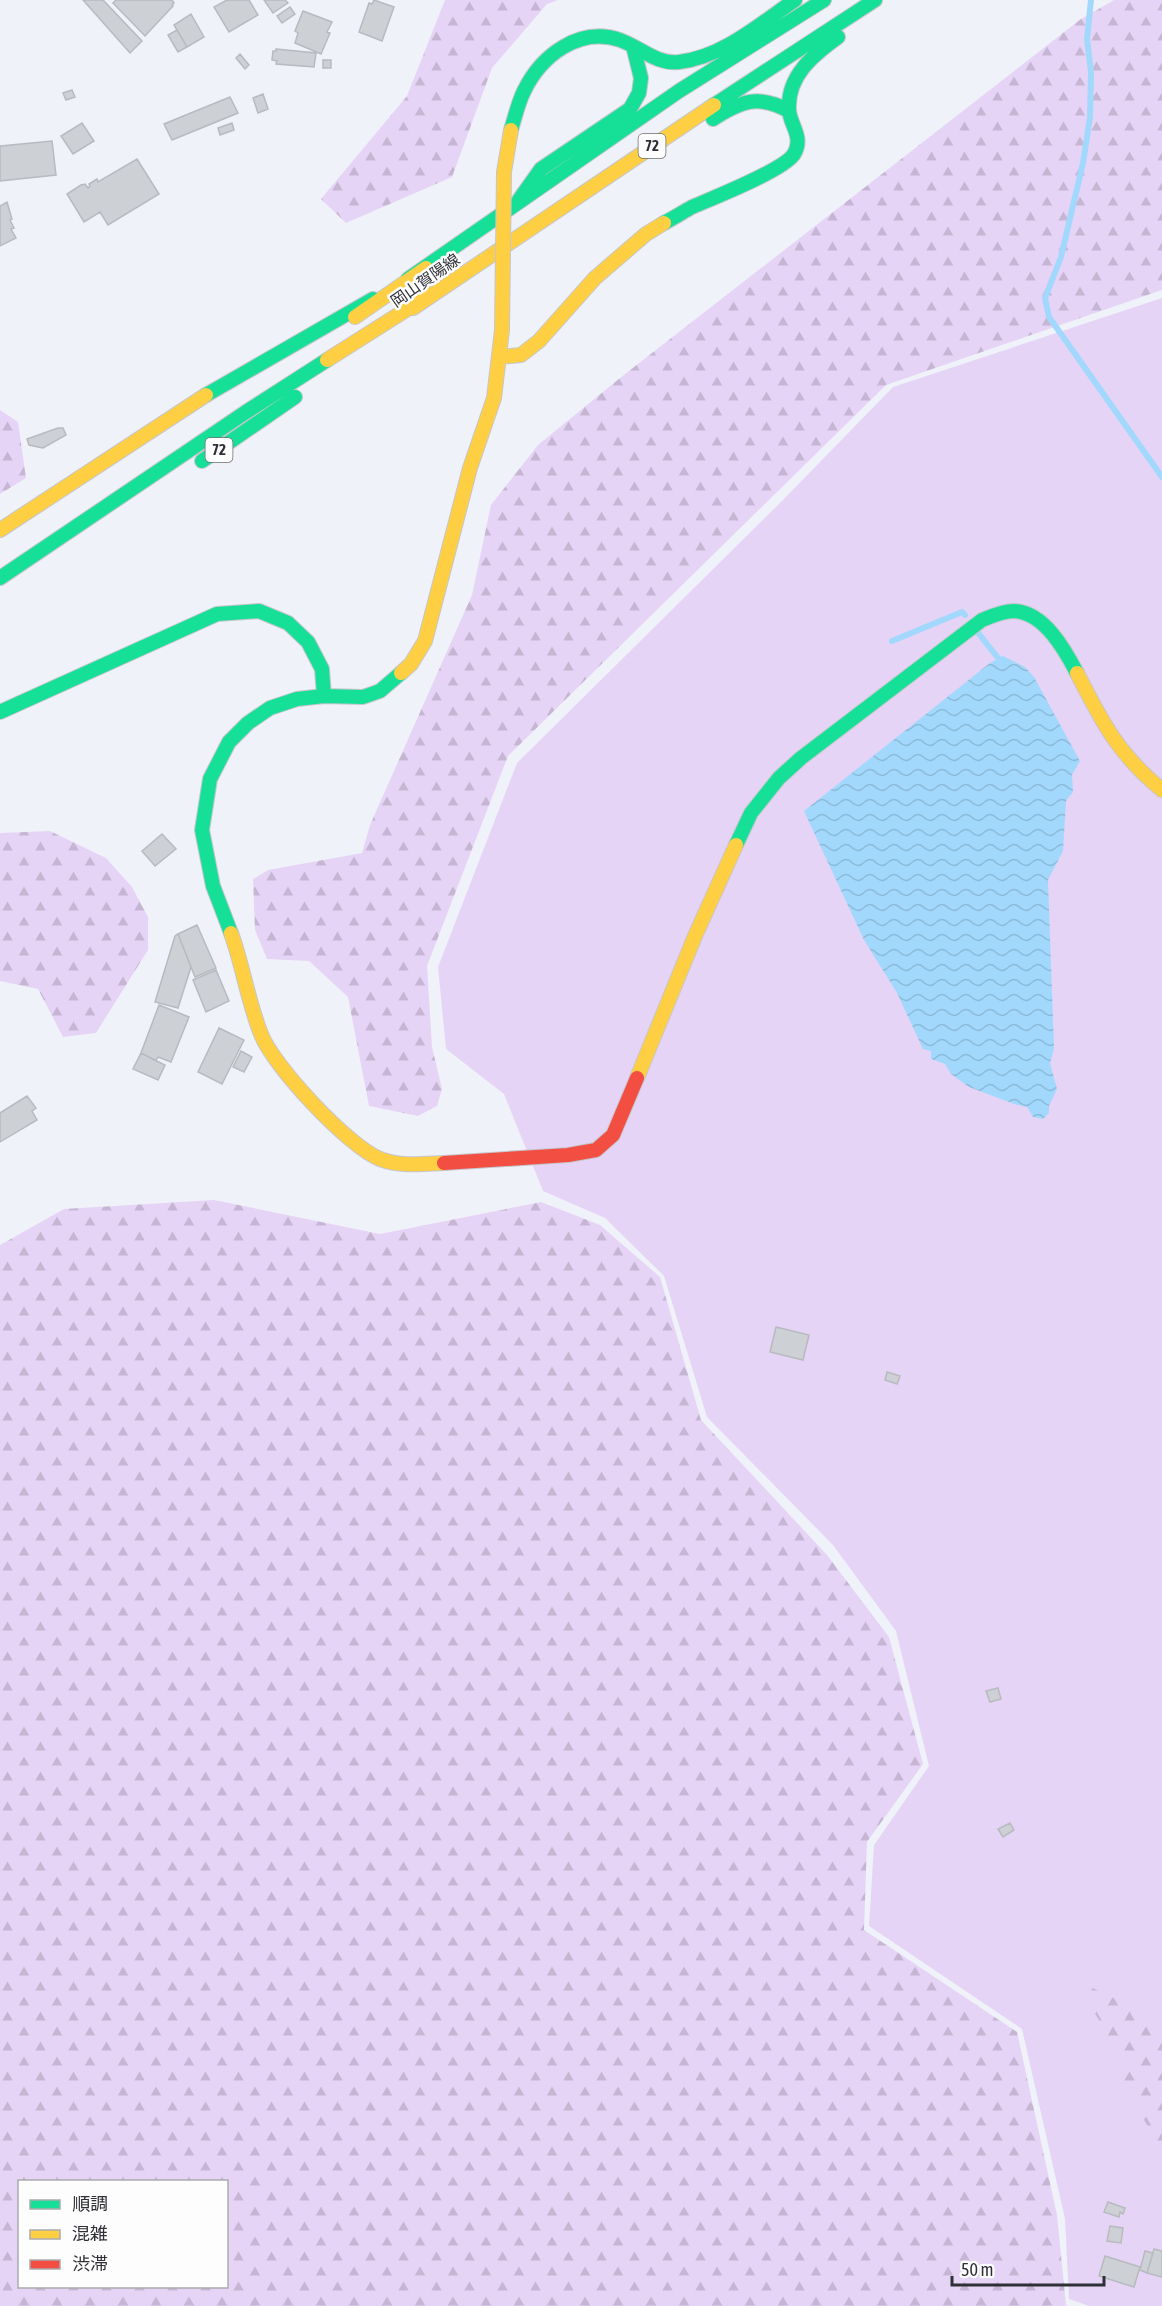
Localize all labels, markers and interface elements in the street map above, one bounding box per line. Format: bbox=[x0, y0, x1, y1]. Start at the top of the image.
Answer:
road number: 72 bbox=[638, 134, 666, 158]
street label: 岡山賀陽線 bbox=[387, 250, 463, 310]
road number: 72 bbox=[206, 438, 232, 462]
legend bbox=[18, 2180, 228, 2288]
text: 順調 bbox=[72, 2193, 108, 2214]
text: 混雑 bbox=[72, 2223, 108, 2244]
scale bar bbox=[952, 2249, 1104, 2287]
text: 渋滞 bbox=[72, 2253, 108, 2274]
text: 50 m bbox=[961, 2259, 993, 2280]

